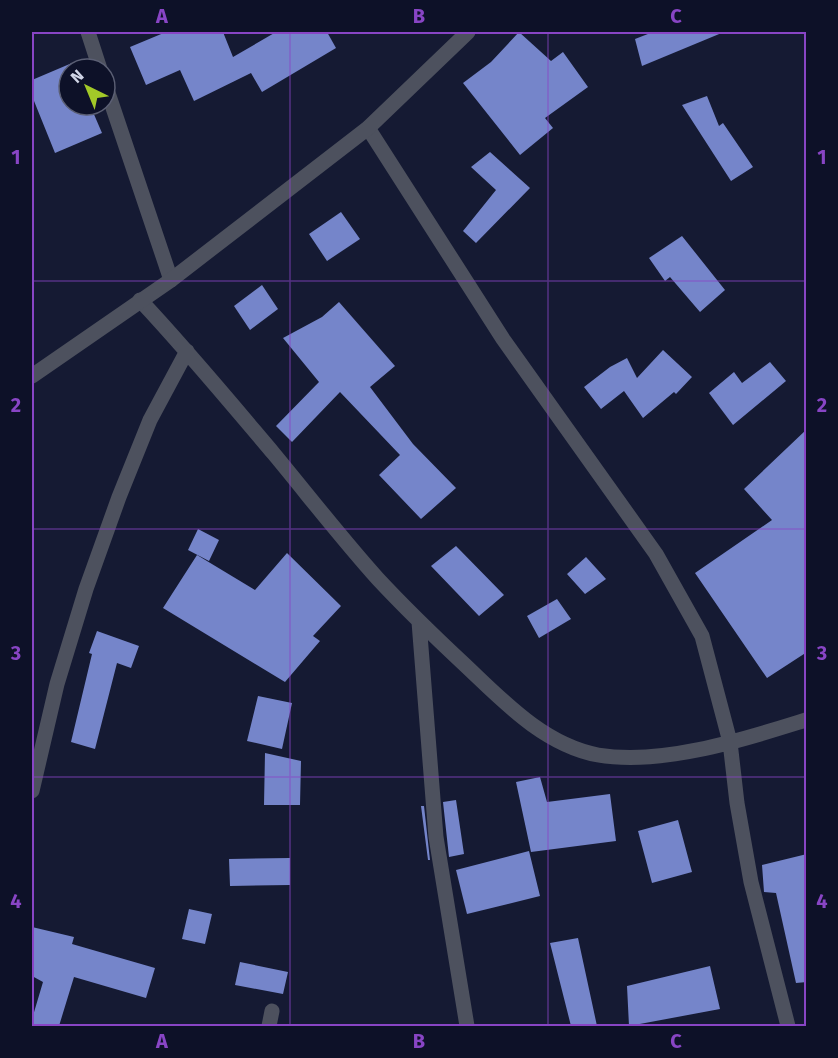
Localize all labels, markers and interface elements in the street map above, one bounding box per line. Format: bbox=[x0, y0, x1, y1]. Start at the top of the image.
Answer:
text: A bbox=[155, 4, 169, 28]
text: B bbox=[413, 4, 425, 28]
text: C bbox=[670, 4, 682, 28]
north arrow bbox=[57, 57, 117, 117]
text: N bbox=[67, 66, 87, 87]
text: 1 bbox=[11, 145, 21, 169]
text: 1 bbox=[817, 145, 827, 169]
text: 2 bbox=[11, 393, 21, 417]
text: 2 bbox=[817, 393, 827, 417]
text: 3 bbox=[10, 641, 21, 665]
text: 3 bbox=[816, 641, 827, 665]
text: 4 bbox=[10, 889, 22, 913]
text: 4 bbox=[816, 889, 828, 913]
text: A bbox=[155, 1029, 169, 1053]
text: B bbox=[413, 1029, 425, 1053]
text: C bbox=[670, 1029, 682, 1053]

